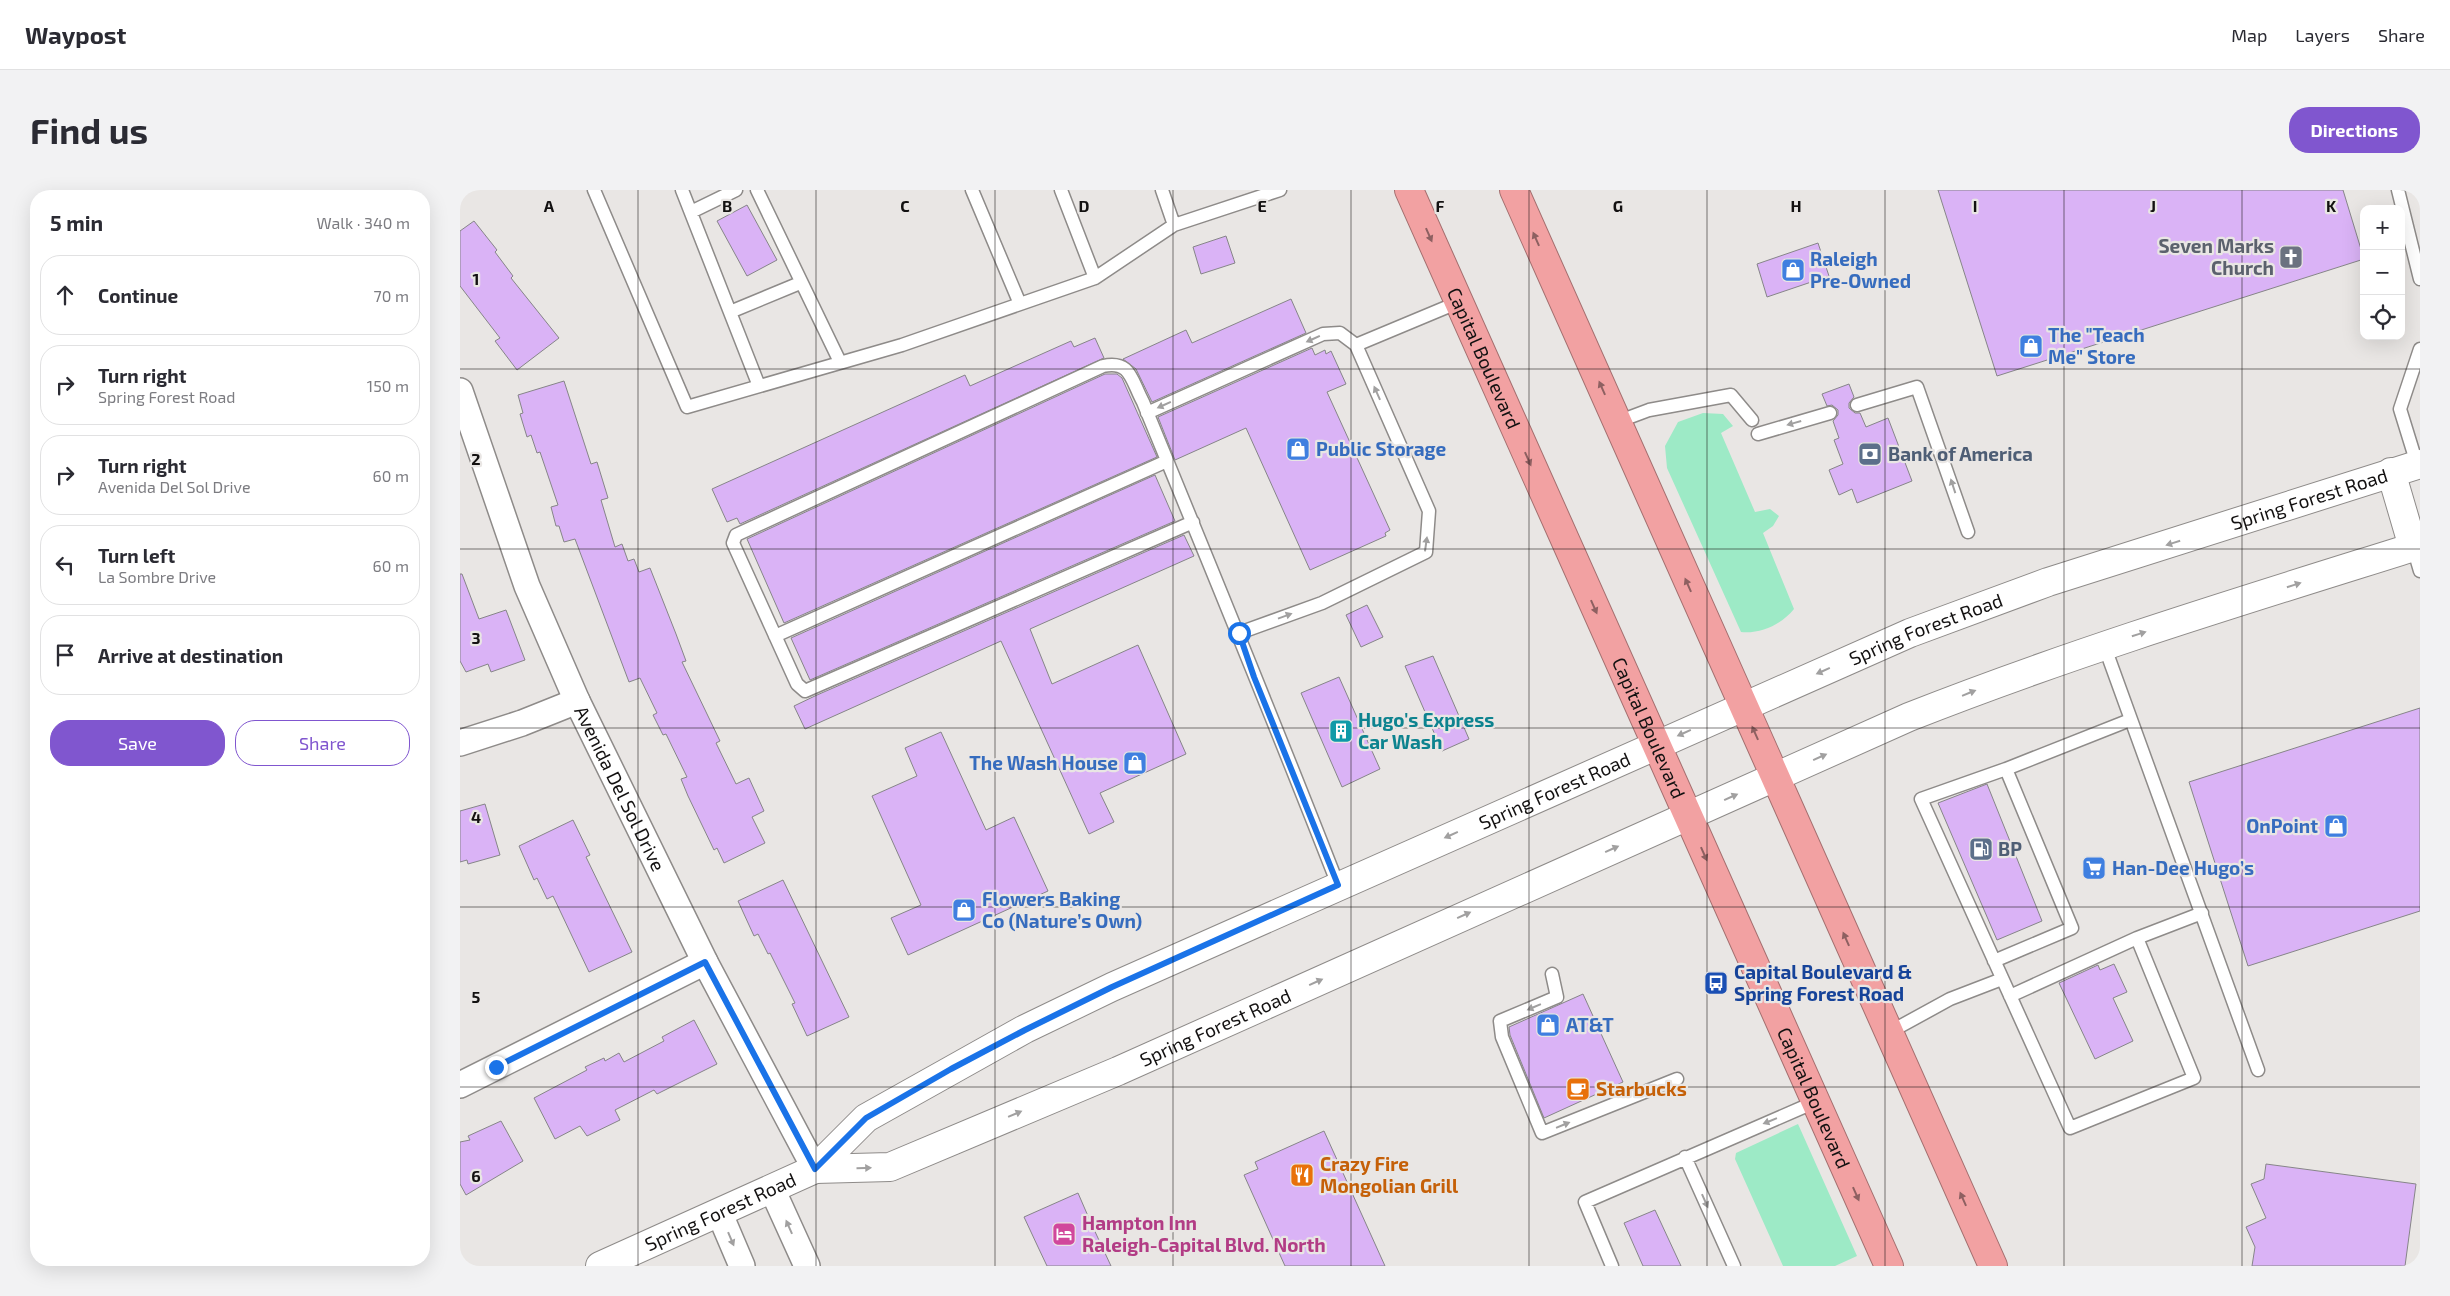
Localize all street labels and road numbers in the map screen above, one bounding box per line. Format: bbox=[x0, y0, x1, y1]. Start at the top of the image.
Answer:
street label: Capital Boulevard bbox=[1443, 284, 1526, 432]
street label: Spring Forest Road bbox=[2228, 463, 2390, 534]
street label: Spring Forest Road bbox=[1845, 588, 2006, 670]
street label: Capital Boulevard bbox=[1608, 654, 1691, 802]
street label: Avenida Del Sol Drive bbox=[570, 702, 671, 875]
street label: Spring Forest Road bbox=[1475, 747, 1634, 834]
street label: Spring Forest Road bbox=[1136, 983, 1294, 1071]
street label: Capital Boulevard bbox=[1773, 1023, 1856, 1172]
street label: Spring Forest Road bbox=[641, 1167, 799, 1255]

